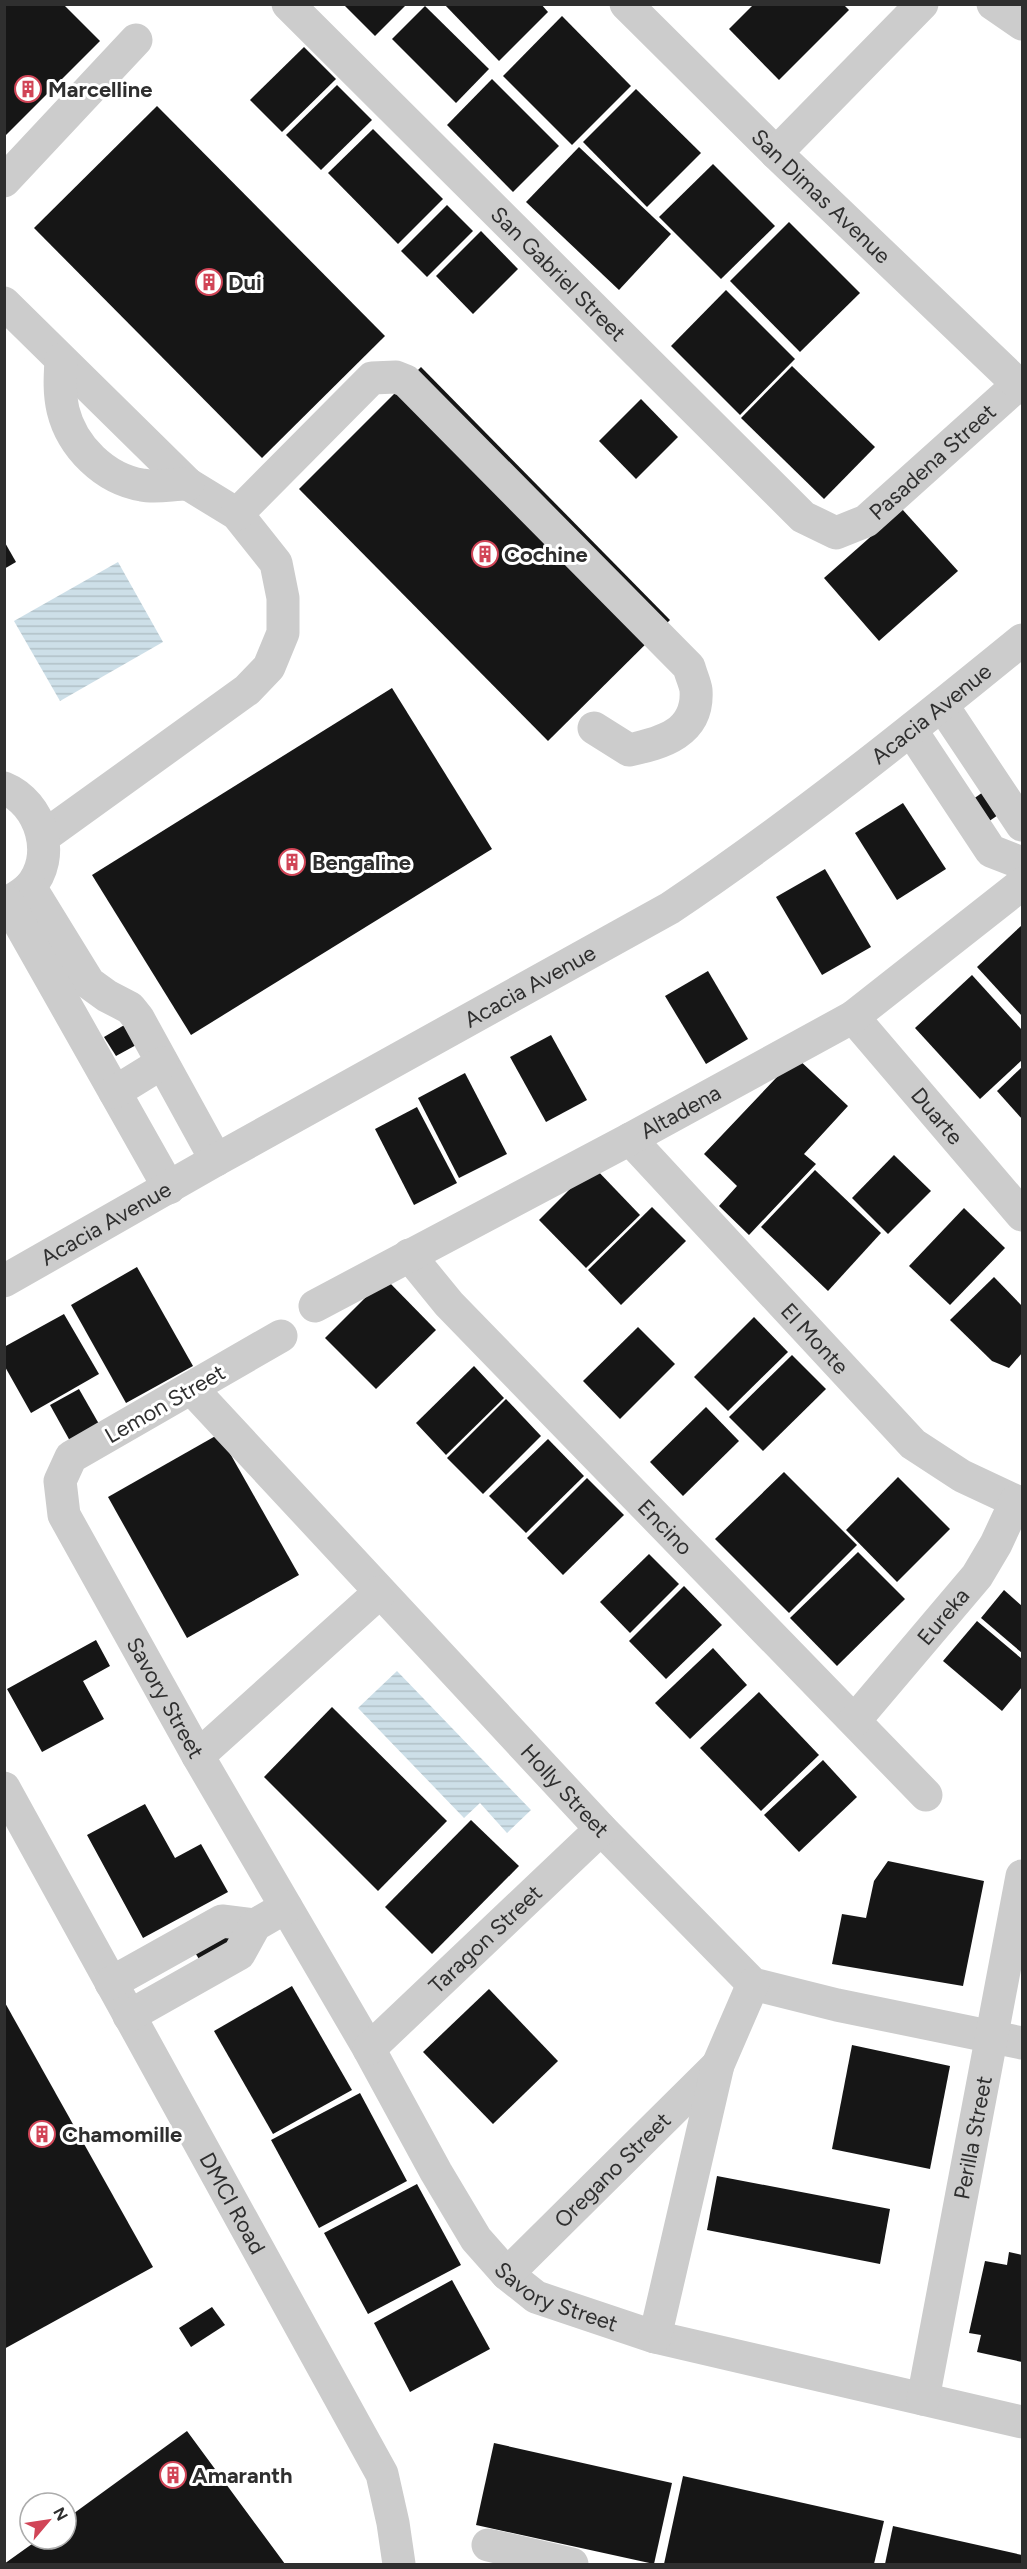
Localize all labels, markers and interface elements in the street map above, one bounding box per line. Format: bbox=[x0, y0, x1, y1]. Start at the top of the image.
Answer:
building icon: Marcelline bbox=[13, 74, 43, 104]
place label: Marcelline bbox=[48, 76, 152, 103]
street label: San Dimas Avenue bbox=[746, 123, 897, 269]
street label: San Gabriel Street bbox=[485, 201, 632, 347]
building icon: Dui bbox=[194, 267, 224, 297]
place label: Dui bbox=[228, 269, 262, 296]
street label: Pasadena Street bbox=[863, 398, 1001, 525]
building icon: Cochine bbox=[470, 539, 500, 569]
place label: Cochine bbox=[504, 541, 588, 568]
street label: Acacia Avenue bbox=[866, 657, 996, 769]
building icon: Bengaline bbox=[277, 847, 307, 877]
place label: Bengaline bbox=[312, 849, 411, 876]
street label: Acacia Avenue bbox=[459, 939, 600, 1033]
street label: Altadena bbox=[635, 1079, 725, 1144]
street label: Duarte bbox=[906, 1082, 969, 1150]
street label: Acacia Avenue bbox=[36, 1175, 176, 1271]
street label: El Monte bbox=[775, 1297, 855, 1380]
street label: Lemon Street bbox=[100, 1359, 230, 1449]
street label: Encino bbox=[632, 1493, 699, 1560]
street label: Eureka bbox=[911, 1582, 975, 1650]
street label: Savory Street bbox=[121, 1632, 210, 1763]
street label: Holly Street bbox=[515, 1738, 615, 1843]
street label: Taragon Street bbox=[423, 1879, 547, 1999]
street label: Perilla Street bbox=[948, 2074, 997, 2202]
street label: Oregano Street bbox=[548, 2106, 676, 2233]
building icon: Chamomille bbox=[27, 2119, 57, 2149]
place label: Chamomille bbox=[62, 2121, 182, 2148]
street label: DMCI Road bbox=[194, 2148, 272, 2259]
street label: Savory Street bbox=[489, 2256, 621, 2337]
building icon: Amaranth bbox=[158, 2460, 188, 2490]
place label: Amaranth bbox=[192, 2462, 293, 2489]
north arrow bbox=[18, 2491, 78, 2551]
text: N bbox=[49, 2504, 72, 2524]

